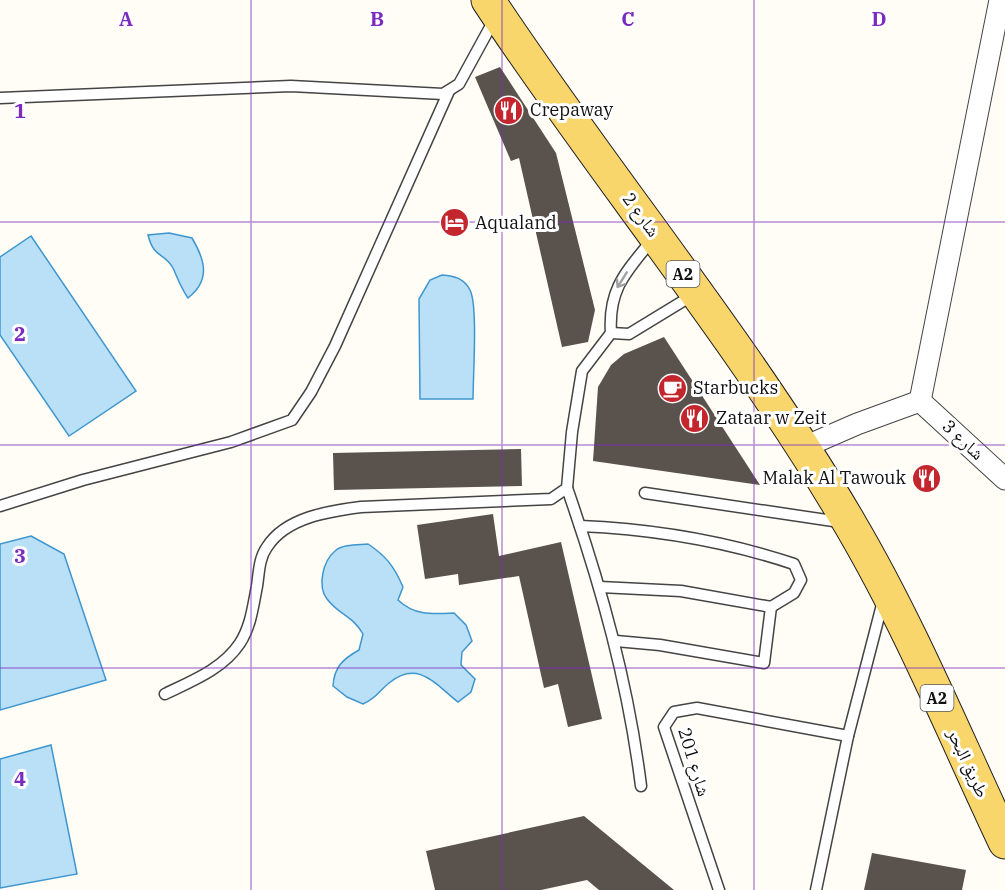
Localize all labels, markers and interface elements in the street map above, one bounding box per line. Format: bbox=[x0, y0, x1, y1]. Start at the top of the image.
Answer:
text: A bbox=[119, 5, 133, 32]
text: B bbox=[370, 5, 384, 32]
text: C bbox=[621, 5, 635, 32]
text: D bbox=[871, 5, 887, 32]
restaurant icon: Crepaway bbox=[493, 94, 525, 126]
text: 1 bbox=[14, 97, 26, 124]
place label: Crepaway bbox=[530, 98, 613, 121]
street label: شارع 2 bbox=[618, 188, 665, 241]
hotel icon: Aqualand bbox=[438, 207, 470, 239]
place label: Aqualand bbox=[475, 211, 557, 234]
road number: A2 bbox=[666, 261, 700, 287]
one-way arrow bbox=[616, 271, 628, 288]
text: 2 bbox=[14, 320, 26, 347]
cafe icon: Starbucks bbox=[656, 372, 688, 404]
place label: Starbucks bbox=[693, 376, 778, 399]
restaurant icon: Zataar w Zeit bbox=[679, 402, 711, 434]
place label: Zataar w Zeit bbox=[716, 406, 826, 429]
street label: شارع 3 bbox=[937, 414, 989, 465]
restaurant icon: Malak Al Tawouk bbox=[911, 462, 943, 494]
place label: Malak Al Tawouk bbox=[762, 466, 906, 489]
text: 3 bbox=[14, 542, 26, 569]
road number: A2 bbox=[920, 685, 954, 711]
street label: طريق البحر bbox=[942, 724, 994, 801]
street label: شارع 201 bbox=[673, 725, 716, 799]
text: 4 bbox=[14, 765, 26, 792]

